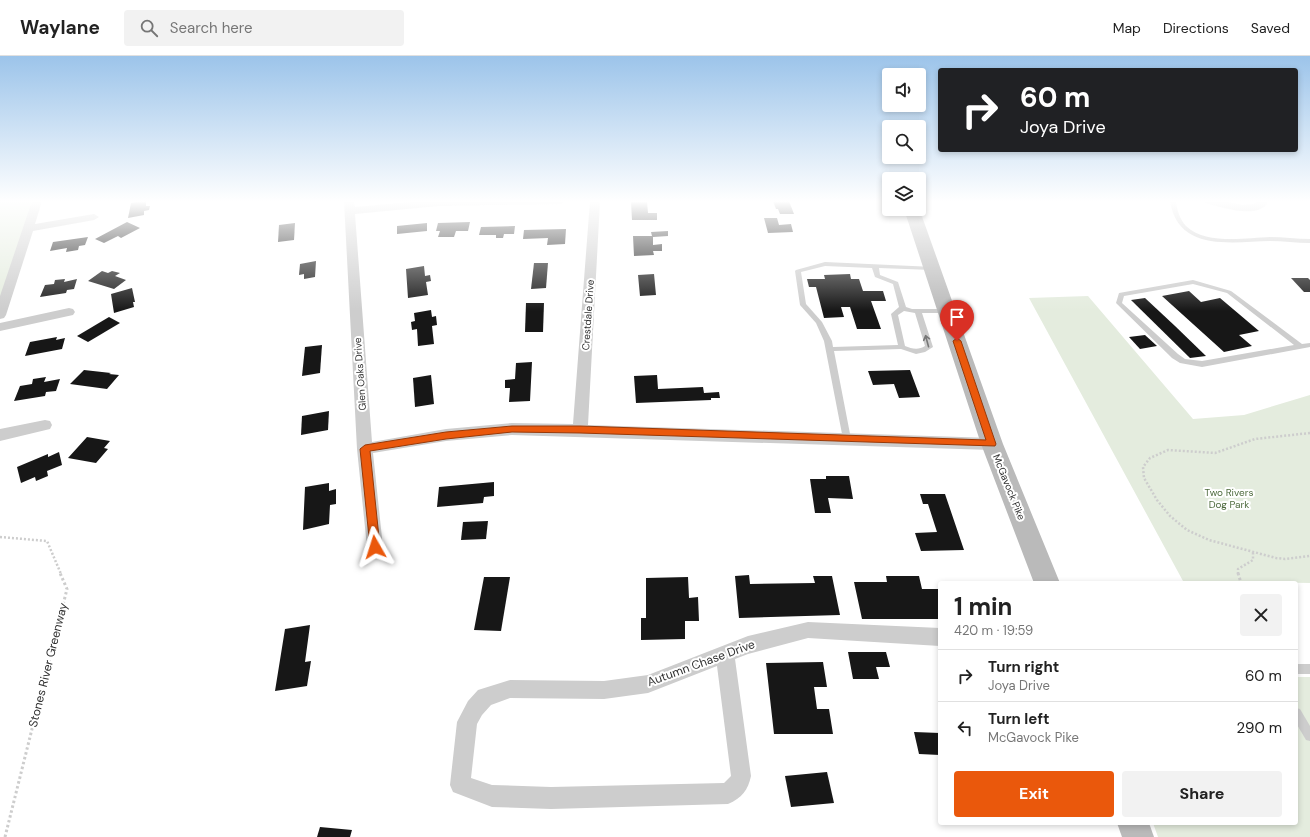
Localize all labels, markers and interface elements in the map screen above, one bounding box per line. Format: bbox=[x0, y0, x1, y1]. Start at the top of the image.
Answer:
search box bbox=[124, 10, 404, 46]
text: Waylane bbox=[20, 15, 100, 40]
icon: search bbox=[138, 17, 160, 39]
text: Search here bbox=[170, 18, 253, 38]
text: Map bbox=[1113, 19, 1141, 37]
text: Directions bbox=[1163, 19, 1229, 37]
text: Saved bbox=[1251, 19, 1290, 37]
map controls bbox=[882, 68, 926, 216]
button: sound bbox=[882, 68, 926, 112]
text: 60 m bbox=[1020, 79, 1090, 116]
icon: right bbox=[954, 84, 1006, 136]
text: Joya Drive bbox=[1020, 115, 1106, 139]
button: search bbox=[882, 120, 926, 164]
button: layers bbox=[882, 172, 926, 216]
street label: Crestdale Drive bbox=[579, 279, 597, 351]
pin bbox=[940, 300, 974, 341]
icon: arrive bbox=[946, 306, 968, 328]
one-way arrow bbox=[923, 335, 930, 348]
street label: Glen Oaks Drive bbox=[351, 337, 369, 411]
street label: McGavock Pike bbox=[990, 452, 1028, 522]
park label: Two Rivers Dog Park bbox=[1205, 486, 1253, 511]
position arrow bbox=[354, 526, 396, 568]
text: 1 min bbox=[954, 591, 1012, 622]
button: close bbox=[1240, 594, 1282, 636]
street label: Stones River Greenway bbox=[25, 601, 71, 729]
text: 420 m · 19:59 bbox=[954, 622, 1033, 639]
street label: Autumn Chase Drive bbox=[645, 636, 757, 690]
text: Turn right bbox=[988, 657, 1059, 677]
icon: right bbox=[954, 665, 976, 687]
text: 60 m bbox=[1245, 666, 1282, 686]
text: Joya Drive bbox=[988, 677, 1050, 694]
text: Turn left bbox=[988, 709, 1049, 729]
icon: left bbox=[954, 717, 976, 739]
text: 290 m bbox=[1236, 718, 1282, 738]
text: McGavock Pike bbox=[988, 729, 1079, 746]
button: Exit bbox=[954, 771, 1114, 817]
button: Share bbox=[1122, 771, 1282, 817]

